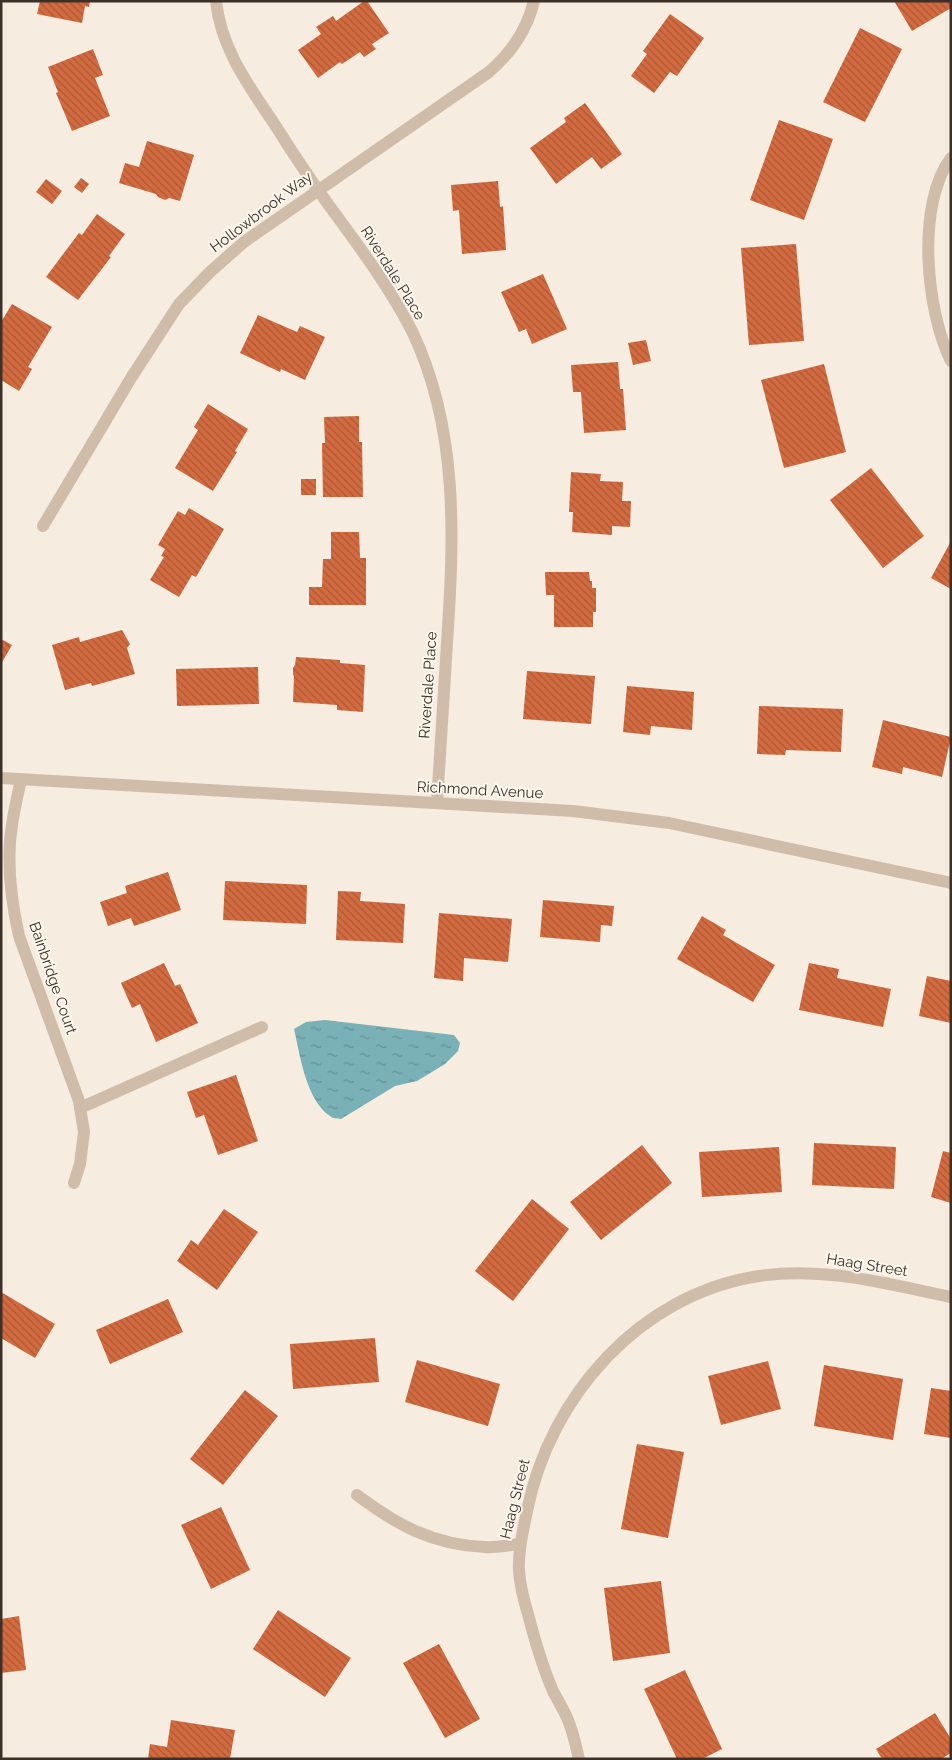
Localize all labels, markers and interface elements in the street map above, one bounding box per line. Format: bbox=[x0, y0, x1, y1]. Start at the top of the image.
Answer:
street label: Hollowbrook Way bbox=[206, 168, 316, 256]
street label: Riverdale Place bbox=[357, 223, 429, 323]
street label: Riverdale Place bbox=[415, 631, 441, 739]
street label: Richmond Avenue bbox=[416, 778, 544, 802]
street label: Bainbridge Court bbox=[25, 919, 81, 1037]
street label: Haag Street bbox=[825, 1250, 909, 1280]
street label: Haag Street bbox=[496, 1457, 534, 1541]

